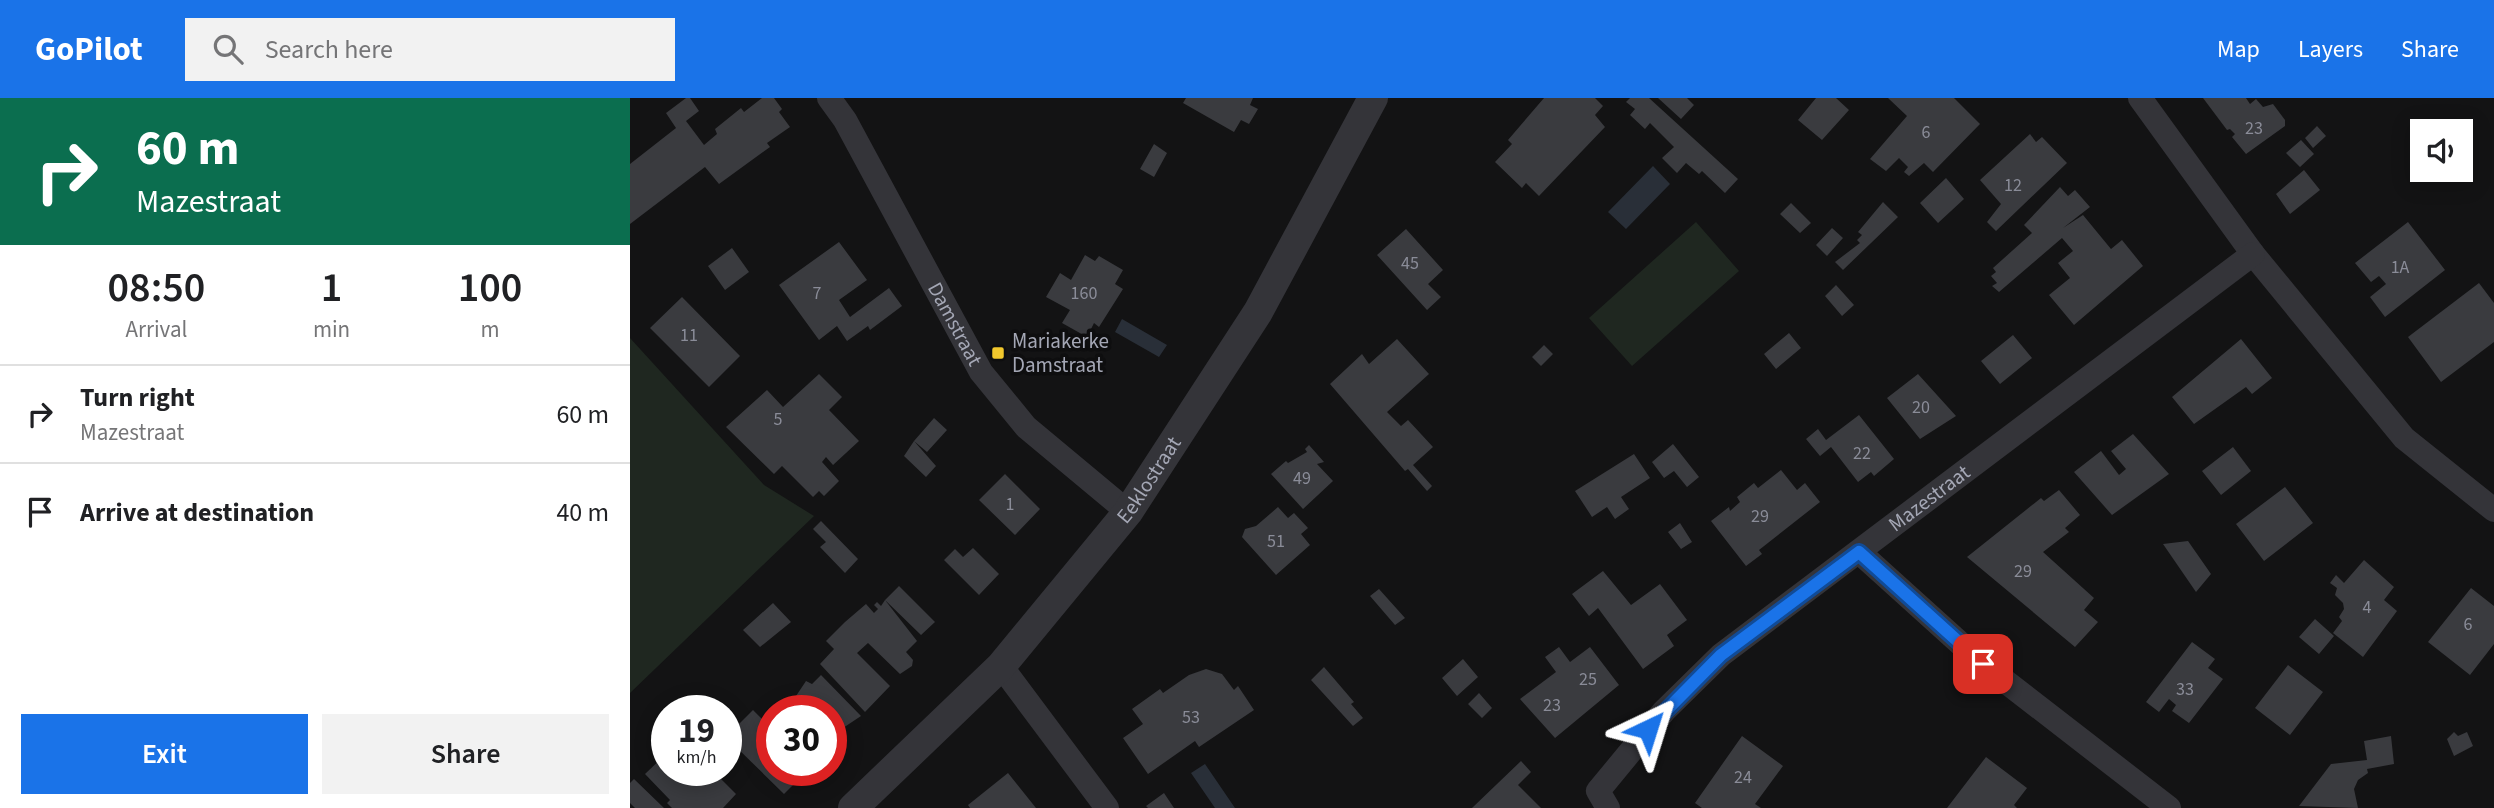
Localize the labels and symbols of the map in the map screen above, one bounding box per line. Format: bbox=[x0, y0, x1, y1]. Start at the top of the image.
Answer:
house number: 23 bbox=[2245, 116, 2263, 141]
house number: 6 bbox=[1922, 120, 1931, 145]
house number: 12 bbox=[2004, 173, 2022, 198]
house number: 45 bbox=[1401, 251, 1419, 276]
house number: 1A bbox=[2391, 255, 2410, 280]
street label: Damstraat bbox=[920, 277, 990, 371]
house number: 7 bbox=[813, 281, 822, 306]
house number: 160 bbox=[1071, 281, 1097, 306]
house number: 11 bbox=[680, 323, 698, 348]
place label: Mariakerke Damstraat bbox=[1012, 326, 1109, 380]
marker: Mariakerke Damstraat bbox=[990, 345, 1006, 361]
house number: 20 bbox=[1912, 395, 1930, 420]
house number: 5 bbox=[774, 407, 783, 432]
street label: Eeklostraat bbox=[1109, 430, 1188, 530]
house number: 22 bbox=[1853, 441, 1871, 466]
street label: Mazestraat bbox=[1882, 457, 1976, 539]
house number: 49 bbox=[1293, 466, 1311, 491]
house number: 1 bbox=[1006, 492, 1014, 517]
house number: 29 bbox=[1751, 504, 1769, 529]
house number: 51 bbox=[1267, 529, 1285, 554]
house number: 29 bbox=[2014, 559, 2032, 584]
house number: 4 bbox=[2363, 595, 2372, 620]
house number: 6 bbox=[2464, 612, 2473, 637]
pin bbox=[1953, 634, 2013, 694]
house number: 25 bbox=[1579, 667, 1597, 692]
house number: 33 bbox=[2176, 677, 2194, 702]
position arrow bbox=[1611, 692, 1685, 766]
house number: 23 bbox=[1543, 693, 1561, 718]
speed limit sign: 30 bbox=[756, 695, 847, 786]
house number: 53 bbox=[1182, 705, 1200, 730]
house number: 24 bbox=[1734, 765, 1752, 790]

